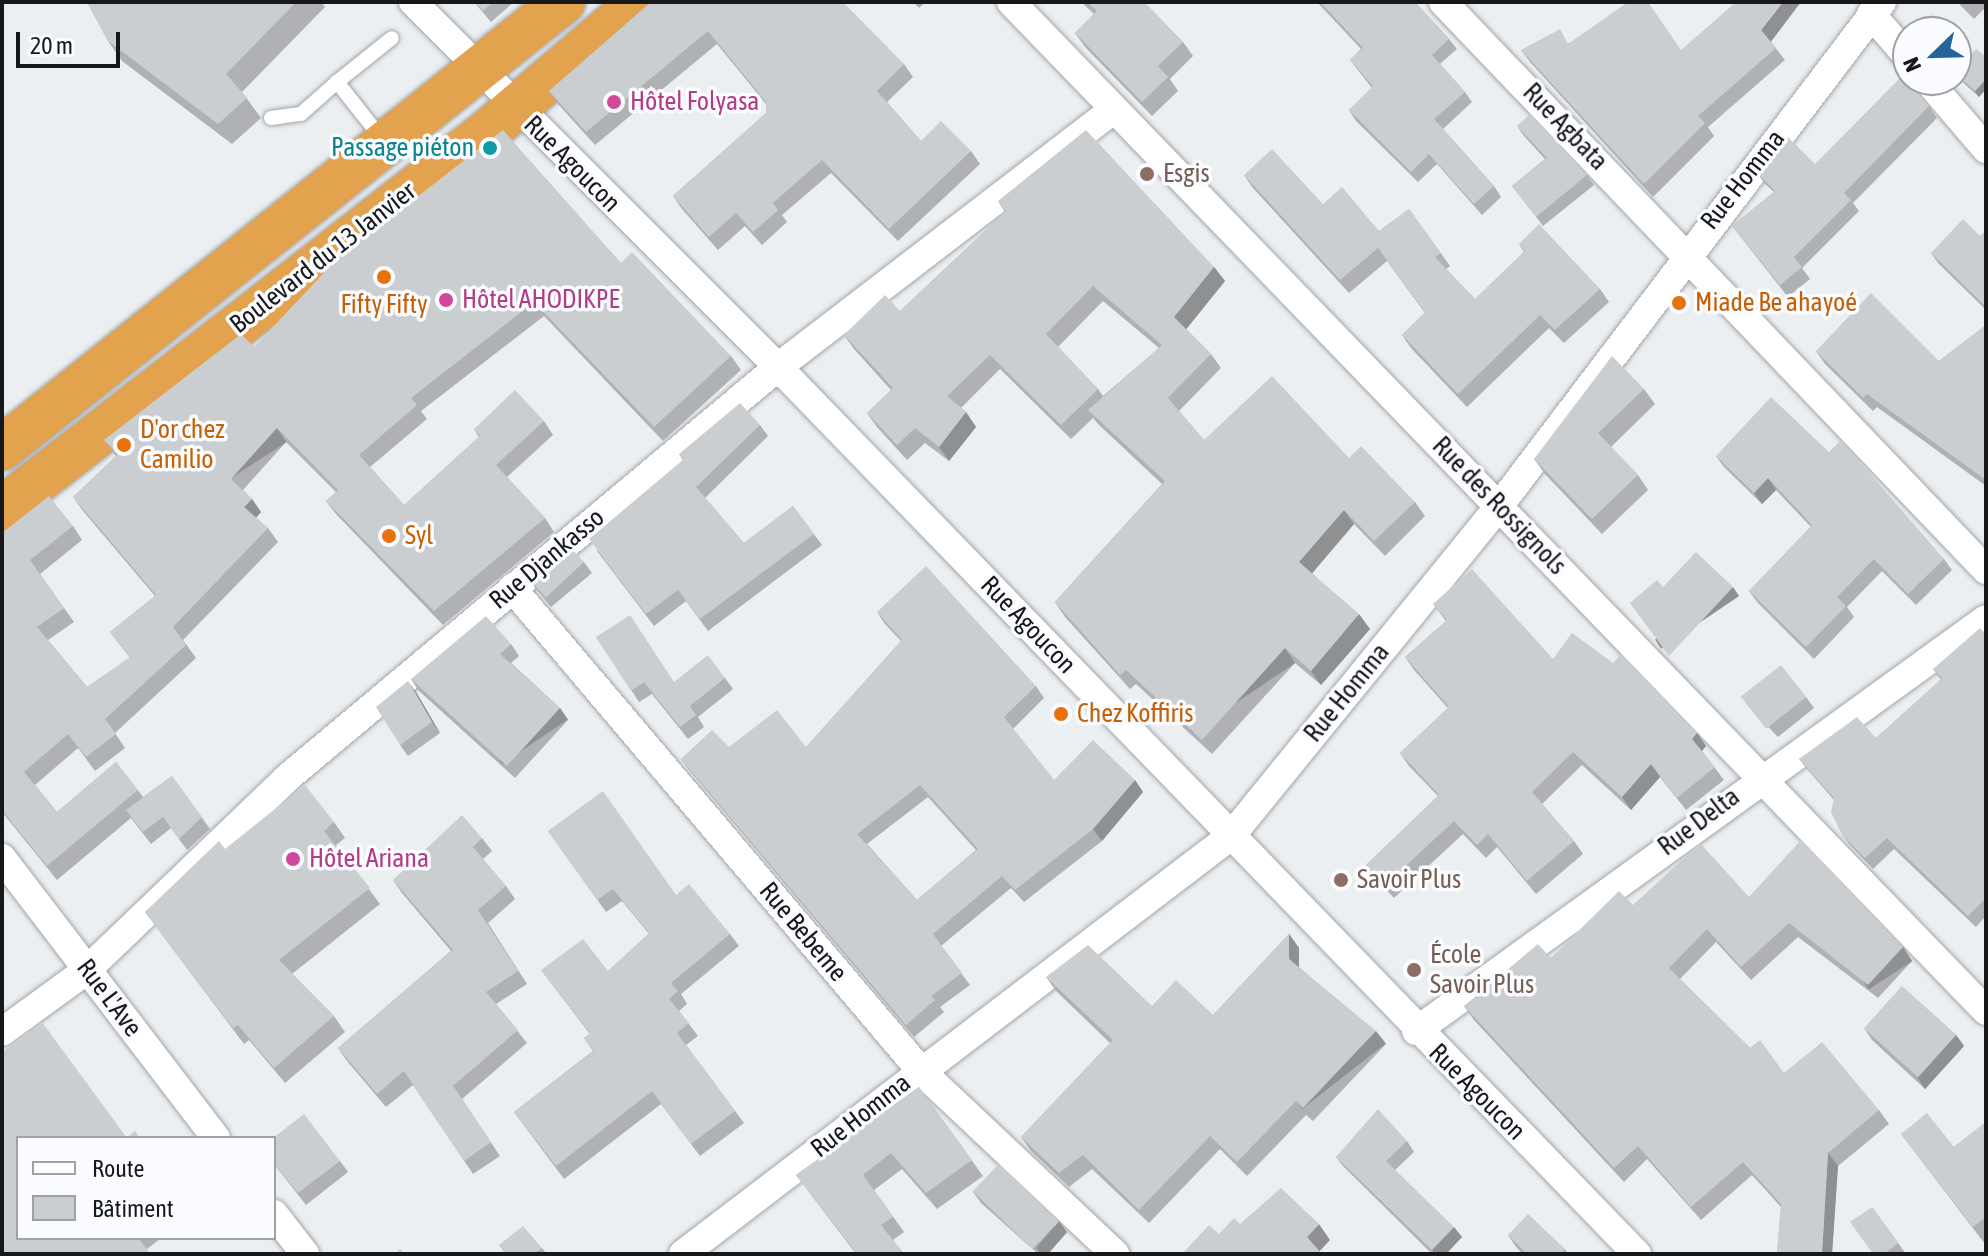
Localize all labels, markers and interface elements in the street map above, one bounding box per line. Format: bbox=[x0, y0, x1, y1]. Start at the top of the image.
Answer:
scale bar bbox=[20, 16, 124, 66]
north arrow bbox=[1892, 16, 1972, 96]
text: 20 m bbox=[30, 32, 73, 59]
text: N bbox=[1897, 54, 1926, 76]
street label: Rue Agbata bbox=[1516, 77, 1614, 177]
place label: Hôtel Folyasa bbox=[630, 86, 759, 118]
marker: Hôtel Folyasa bbox=[605, 93, 623, 111]
street label: Rue Agoucon bbox=[517, 109, 627, 219]
street label: Rue Homma bbox=[1694, 124, 1792, 236]
place label: Passage piéton bbox=[331, 132, 474, 164]
marker: Passage piéton bbox=[481, 139, 499, 157]
place label: Esgis bbox=[1163, 158, 1210, 190]
marker: Esgis bbox=[1138, 165, 1156, 183]
street label: Boulevard du 13 Janvier bbox=[224, 176, 422, 340]
marker: Fifty Fifty bbox=[375, 268, 393, 286]
place label: Hôtel AHODIKPE bbox=[462, 284, 620, 316]
place label: Miade Be ahayoé bbox=[1695, 287, 1857, 319]
place label: Fifty Fifty bbox=[340, 289, 428, 321]
marker: Hôtel AHODIKPE bbox=[437, 291, 455, 309]
marker: Miade Be ahayoé bbox=[1670, 294, 1688, 312]
place label: D'or chez Camilio bbox=[140, 414, 225, 476]
street label: Rue des Rossignols bbox=[1425, 431, 1573, 581]
marker: D'or chez Camilio bbox=[115, 436, 133, 454]
street label: Rue Djankasso bbox=[483, 502, 611, 616]
place label: Syl bbox=[405, 520, 433, 552]
marker: Syl bbox=[380, 527, 398, 545]
street label: Rue Agoucon bbox=[974, 570, 1082, 680]
street label: Rue Homma bbox=[1298, 637, 1396, 749]
place label: Chez Koffiris bbox=[1077, 698, 1193, 730]
marker: Chez Koffiris bbox=[1052, 705, 1070, 723]
street label: Rue Delta bbox=[1652, 781, 1746, 863]
place label: Hôtel Ariana bbox=[309, 843, 429, 875]
marker: Hôtel Ariana bbox=[284, 850, 302, 868]
place label: Savoir Plus bbox=[1357, 864, 1461, 896]
marker: Savoir Plus bbox=[1332, 871, 1350, 889]
street label: Rue Bebeme bbox=[753, 876, 853, 988]
place label: École Savoir Plus bbox=[1430, 939, 1534, 1000]
street label: Rue L'Ave bbox=[70, 953, 148, 1043]
marker: École Savoir Plus bbox=[1405, 961, 1423, 979]
street label: Rue Agoucon bbox=[1422, 1037, 1532, 1147]
street label: Rue Homma bbox=[805, 1067, 917, 1165]
legend bbox=[16, 1136, 276, 1240]
text: Route bbox=[92, 1155, 144, 1182]
text: Bâtiment bbox=[92, 1195, 174, 1222]

